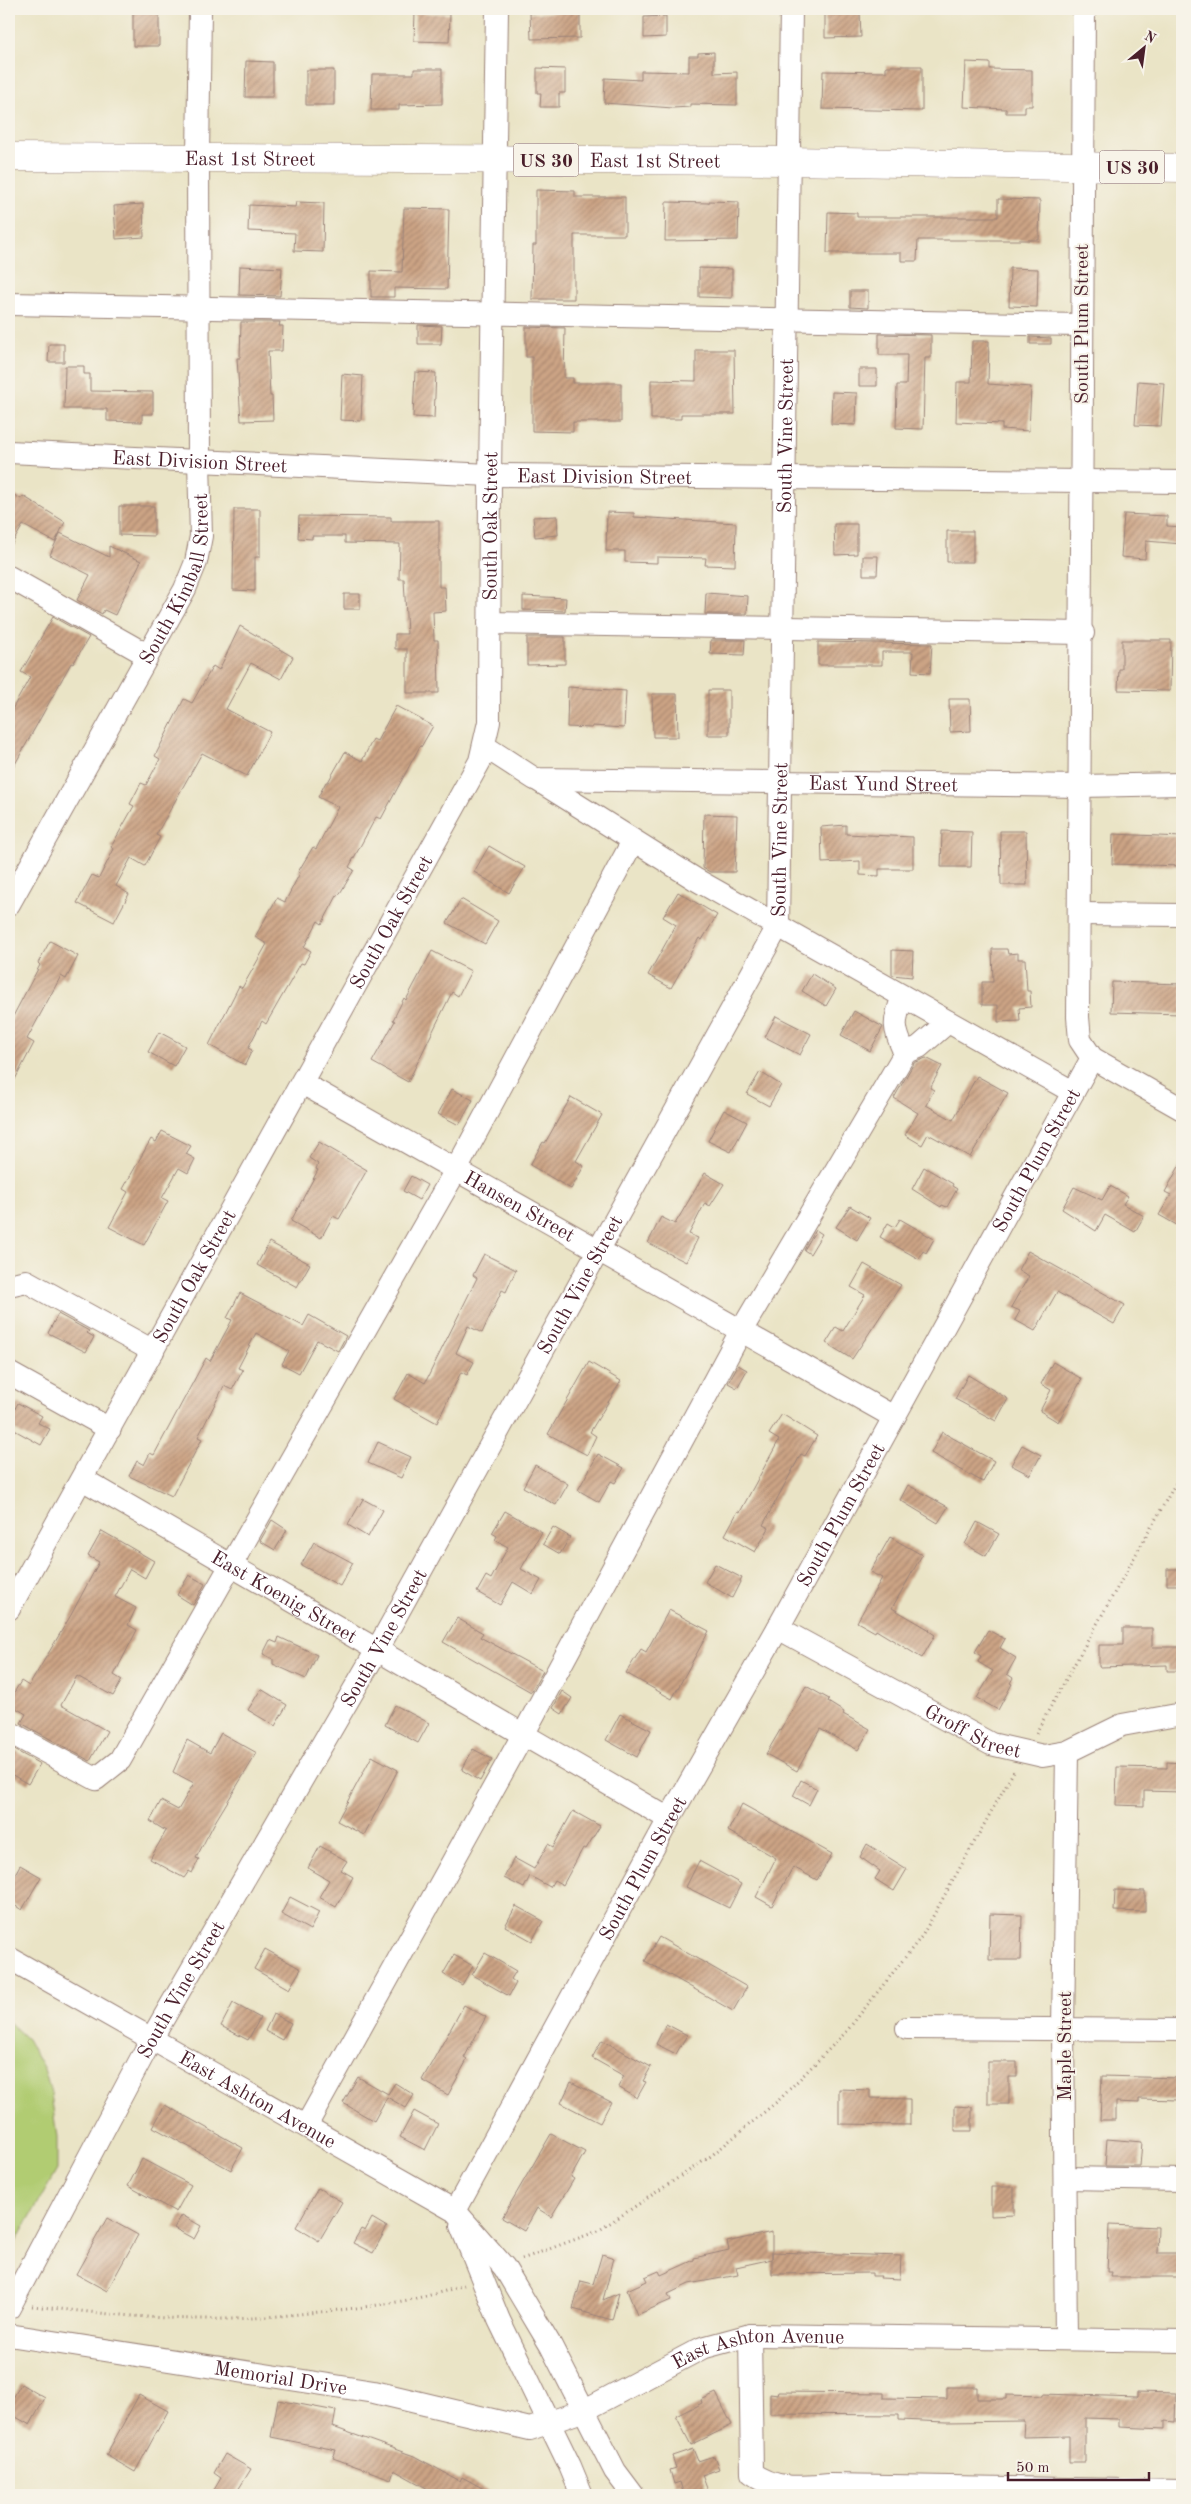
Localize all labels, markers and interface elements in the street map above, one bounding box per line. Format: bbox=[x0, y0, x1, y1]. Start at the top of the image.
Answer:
north arrow bbox=[1118, 22, 1168, 72]
text: N bbox=[1142, 29, 1158, 46]
road number: US 30 bbox=[514, 144, 578, 176]
street label: East 1st Street bbox=[184, 150, 315, 171]
road number: US 30 bbox=[1100, 150, 1164, 183]
street label: East 1st Street bbox=[589, 152, 720, 173]
street label: South Plum Street bbox=[1073, 244, 1093, 404]
street label: South Vine Street bbox=[776, 358, 798, 513]
street label: East Division Street bbox=[112, 449, 288, 477]
street label: South Oak Street bbox=[481, 451, 502, 601]
street label: East Division Street bbox=[517, 467, 692, 489]
street label: South Kimball Street bbox=[137, 493, 213, 668]
street label: South Vine Street bbox=[770, 762, 792, 917]
street label: East Yund Street bbox=[808, 775, 958, 796]
street label: South Oak Street bbox=[347, 853, 437, 993]
street label: South Plum Street bbox=[990, 1086, 1085, 1236]
street label: Hansen Street bbox=[460, 1168, 578, 1247]
street label: South Oak Street bbox=[151, 1207, 241, 1347]
street label: South Vine Street bbox=[535, 1213, 628, 1358]
street label: South Plum Street bbox=[795, 1440, 890, 1591]
street label: East Koenig Street bbox=[207, 1548, 360, 1648]
street label: South Vine Street bbox=[338, 1566, 432, 1711]
street label: Groff Street bbox=[921, 1702, 1023, 1763]
street label: South Plum Street bbox=[597, 1794, 692, 1944]
street label: South Vine Street bbox=[135, 1918, 230, 2062]
street label: Maple Street bbox=[1056, 1991, 1076, 2101]
street label: East Ashton Avenue bbox=[175, 2049, 339, 2153]
street label: East Ashton Avenue bbox=[669, 2327, 844, 2374]
street label: Memorial Drive bbox=[212, 2359, 348, 2400]
scale bar bbox=[1008, 2449, 1150, 2481]
text: 50 m bbox=[1016, 2461, 1050, 2476]

